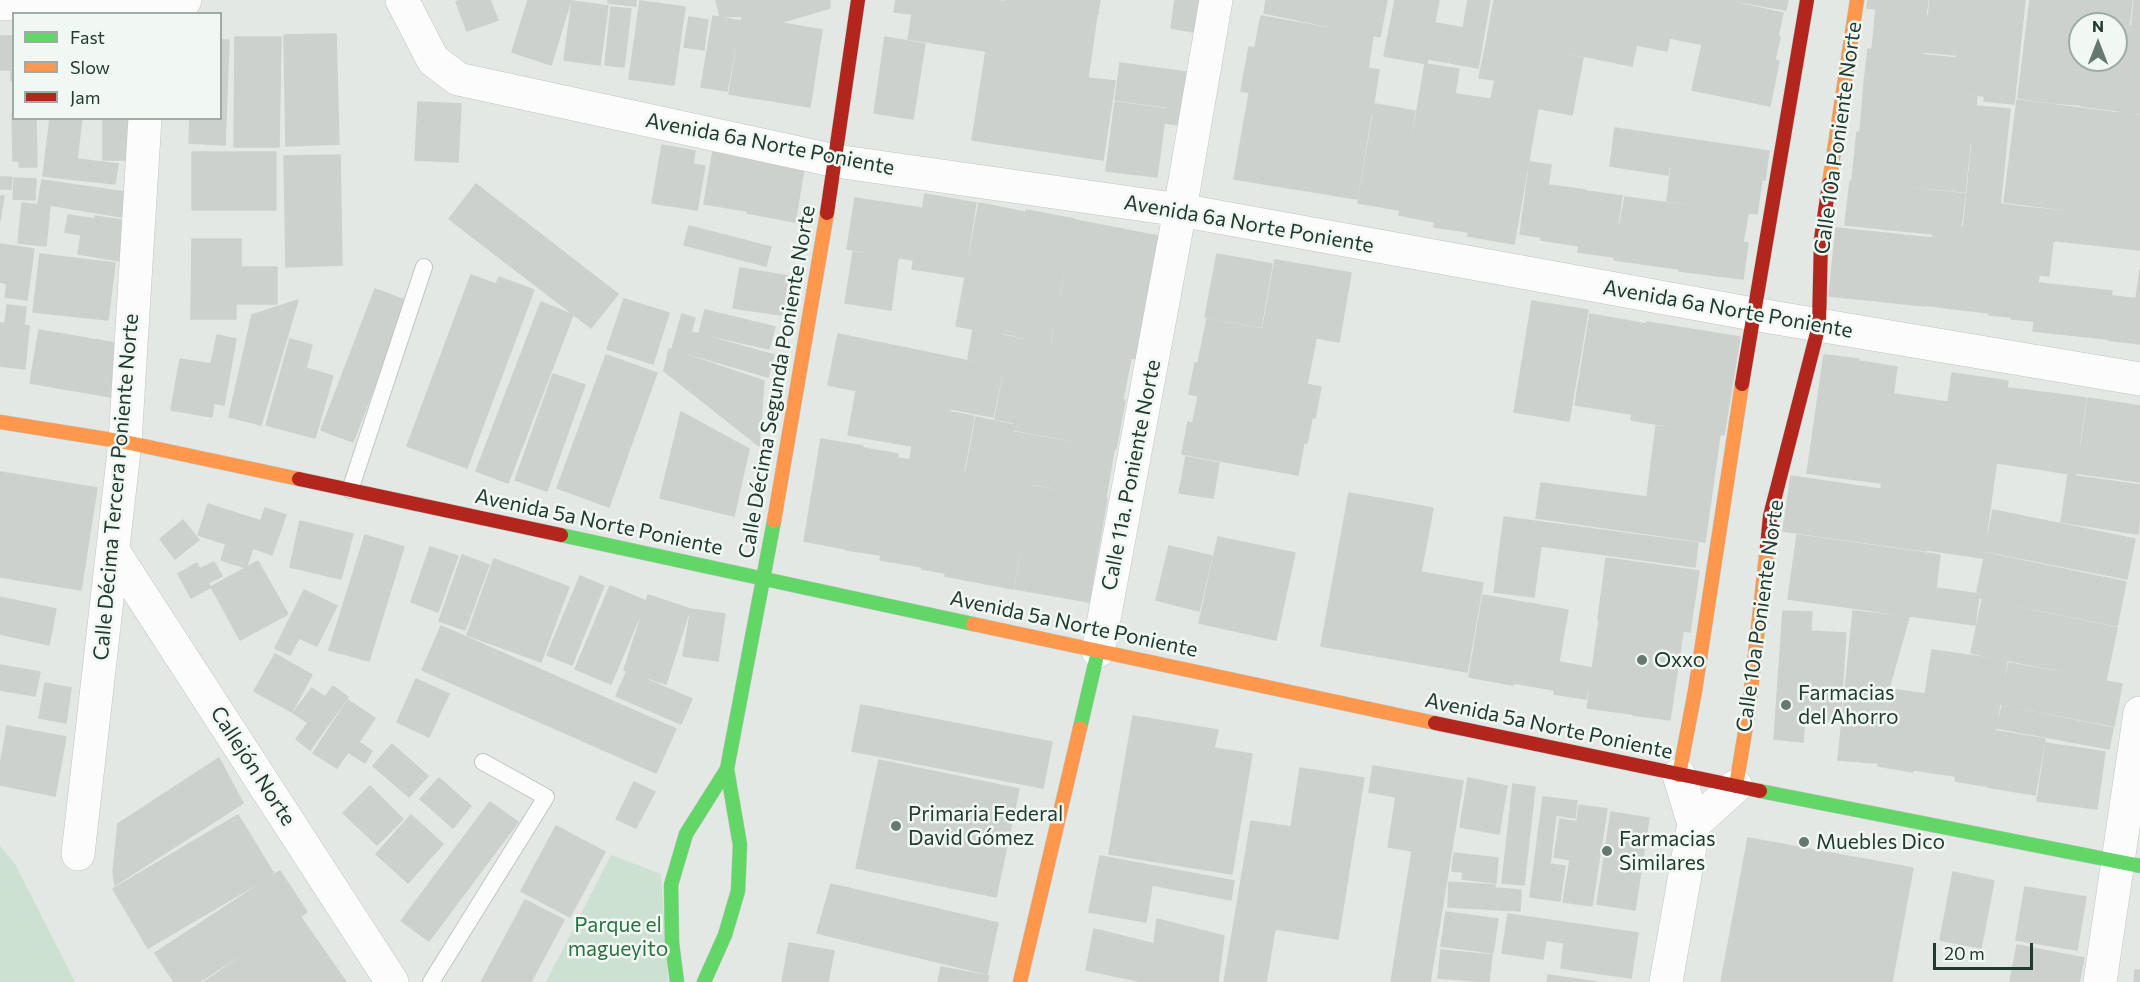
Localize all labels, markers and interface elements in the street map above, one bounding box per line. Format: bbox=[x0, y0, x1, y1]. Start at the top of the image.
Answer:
legend bbox=[12, 12, 222, 120]
north arrow bbox=[2068, 12, 2128, 72]
text: N bbox=[2092, 16, 2104, 35]
street label: Calle 10a Poniente Norte bbox=[1809, 20, 1867, 256]
text: Fast bbox=[70, 26, 105, 48]
text: Slow bbox=[70, 56, 110, 78]
text: Jam bbox=[70, 86, 100, 108]
street label: Avenida 6a Norte Poniente bbox=[643, 107, 897, 181]
street label: Avenida 6a Norte Poniente bbox=[1122, 190, 1376, 258]
street label: Calle Décima Segunda Poniente Norte bbox=[733, 203, 821, 561]
street label: Avenida 6a Norte Poniente bbox=[1601, 275, 1855, 343]
street label: Calle Décima Tercera Poniente Norte bbox=[88, 312, 144, 662]
street label: Calle 11a. Poniente Norte bbox=[1096, 357, 1166, 593]
street label: Avenida 5a Norte Poniente bbox=[473, 483, 725, 561]
street label: Calle 10a Poniente Norte bbox=[1731, 498, 1789, 734]
street label: Avenida 5a Norte Poniente bbox=[948, 585, 1200, 663]
place label: Oxxo bbox=[1654, 647, 1705, 673]
marker: Oxxo bbox=[1635, 653, 1649, 667]
place label: Farmacias del Ahorro bbox=[1798, 680, 1899, 730]
street label: Avenida 5a Norte Poniente bbox=[1423, 687, 1675, 765]
marker: Farmacias del Ahorro bbox=[1779, 698, 1793, 712]
street label: Callejón Norte bbox=[205, 702, 301, 830]
place label: Primaria Federal David Gómez bbox=[908, 801, 1063, 851]
marker: Primaria Federal David Gómez bbox=[889, 819, 903, 833]
place label: Farmacias Similares bbox=[1619, 826, 1716, 876]
place label: Muebles Dico bbox=[1816, 829, 1945, 855]
marker: Muebles Dico bbox=[1797, 835, 1811, 849]
marker: Farmacias Similares bbox=[1600, 844, 1614, 858]
park label: Parque el magueyito bbox=[568, 912, 668, 962]
scale bar bbox=[1936, 931, 2036, 969]
text: 20 m bbox=[1944, 942, 1985, 964]

